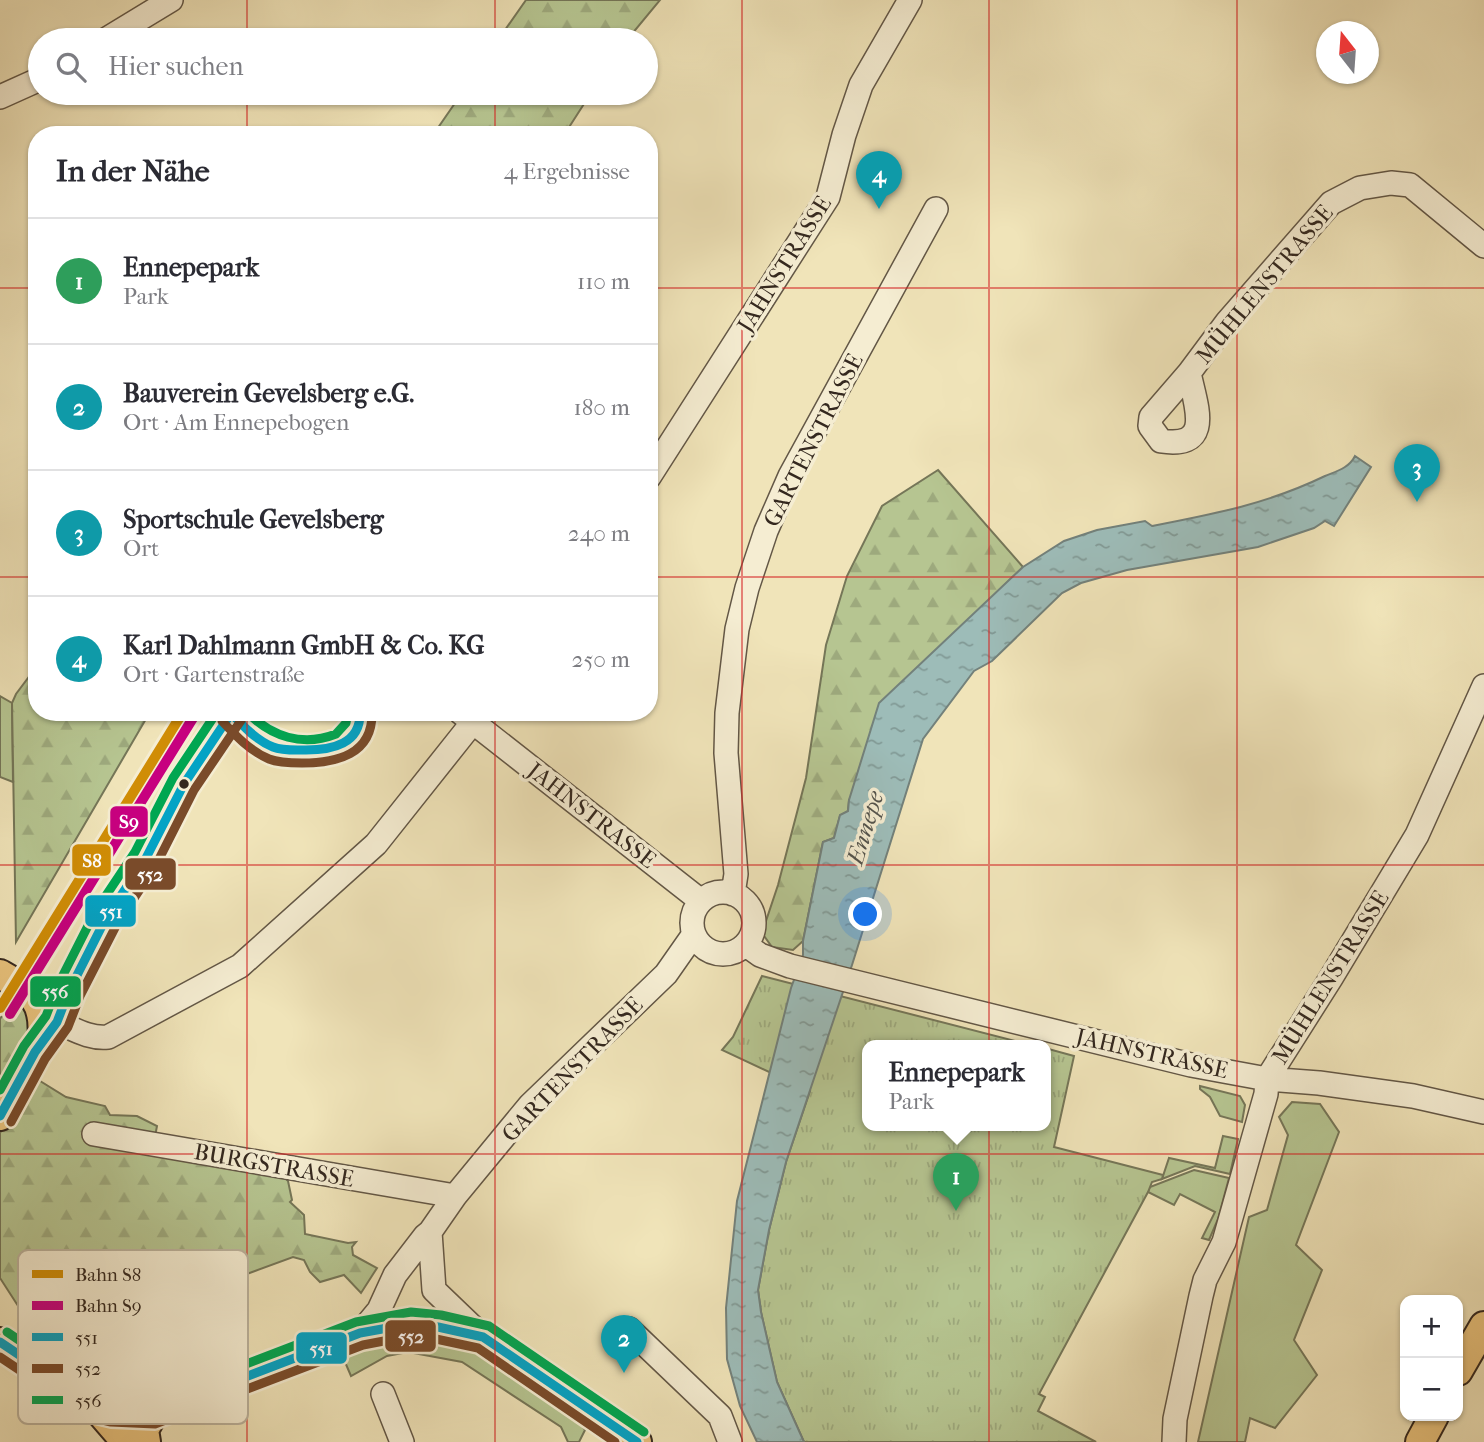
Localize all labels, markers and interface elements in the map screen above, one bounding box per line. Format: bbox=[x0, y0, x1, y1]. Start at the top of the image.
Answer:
north arrow bbox=[1316, 21, 1379, 84]
search box bbox=[28, 28, 658, 105]
icon: search bbox=[52, 48, 90, 86]
text: Hier suchen bbox=[108, 51, 244, 82]
pin: 4 bbox=[856, 151, 902, 209]
text: In der Nähe bbox=[56, 154, 210, 189]
text: 4 Ergebnisse bbox=[504, 158, 630, 185]
street label: JAHNSTRASSE bbox=[731, 191, 837, 339]
street label: MÜHLENSTRASSE bbox=[1190, 199, 1339, 369]
text: Ennepepark bbox=[123, 252, 259, 283]
text: 1 bbox=[75, 268, 83, 295]
text: 110 m bbox=[577, 268, 630, 295]
text: Park bbox=[123, 283, 169, 310]
street label: GARTENSTRASSE bbox=[758, 349, 869, 531]
text: Bauverein Gevelsberg e.G. bbox=[123, 378, 414, 409]
text: 2 bbox=[73, 394, 85, 421]
text: 180 m bbox=[573, 394, 630, 421]
text: Ort · Am Ennepebogen bbox=[123, 409, 349, 436]
pin: 3 bbox=[1394, 444, 1440, 502]
text: Sportschule Gevelsberg bbox=[123, 504, 384, 535]
text: 3 bbox=[74, 520, 84, 547]
text: 240 m bbox=[568, 520, 630, 547]
text: Ort bbox=[123, 535, 159, 562]
text: Karl Dahlmann GmbH & Co. KG bbox=[123, 630, 485, 661]
text: 4 bbox=[72, 646, 86, 673]
text: 250 m bbox=[572, 646, 630, 673]
text: Ort · Gartenstraße bbox=[123, 661, 305, 688]
street label: JAHNSTRASSE bbox=[520, 756, 661, 874]
unlabelled marker bbox=[177, 777, 191, 791]
water label: Ennepe bbox=[840, 787, 890, 870]
line badge: S9 bbox=[109, 805, 149, 838]
text: S9 bbox=[119, 811, 139, 833]
line badge: S8 bbox=[71, 843, 112, 877]
text: S8 bbox=[82, 850, 102, 872]
line badge: 552 bbox=[124, 857, 177, 891]
text: 552 bbox=[137, 864, 163, 886]
street label: MÜHLENSTRASSE bbox=[1266, 886, 1395, 1069]
line badge: 551 bbox=[84, 894, 137, 928]
your location bbox=[848, 897, 882, 931]
text: 551 bbox=[99, 901, 123, 923]
line badge: 556 bbox=[29, 975, 82, 1008]
text: 556 bbox=[42, 981, 69, 1003]
street label: GARTENSTRASSE bbox=[496, 991, 648, 1147]
street label: JAHNSTRASSE bbox=[1071, 1022, 1231, 1084]
popup bbox=[862, 1040, 1051, 1131]
text: Ennepepark bbox=[888, 1057, 1025, 1088]
text: Park bbox=[888, 1088, 934, 1115]
street label: BURGSTRASSE bbox=[192, 1138, 356, 1193]
pin: 1 bbox=[933, 1153, 979, 1211]
legend bbox=[18, 1250, 248, 1424]
text: Bahn S8 bbox=[75, 1264, 141, 1286]
text: Bahn S9 bbox=[75, 1295, 142, 1317]
map controls bbox=[1400, 1295, 1463, 1421]
button: + bbox=[1400, 1295, 1463, 1358]
pin: 2 bbox=[601, 1315, 647, 1373]
line badge: 552 bbox=[384, 1319, 437, 1353]
text: 552 bbox=[398, 1326, 424, 1348]
text: 551 bbox=[75, 1327, 98, 1349]
line badge: 551 bbox=[295, 1331, 348, 1365]
text: 551 bbox=[309, 1338, 333, 1360]
text: 552 bbox=[75, 1358, 101, 1380]
button: − bbox=[1400, 1358, 1463, 1421]
text: 556 bbox=[75, 1390, 102, 1412]

